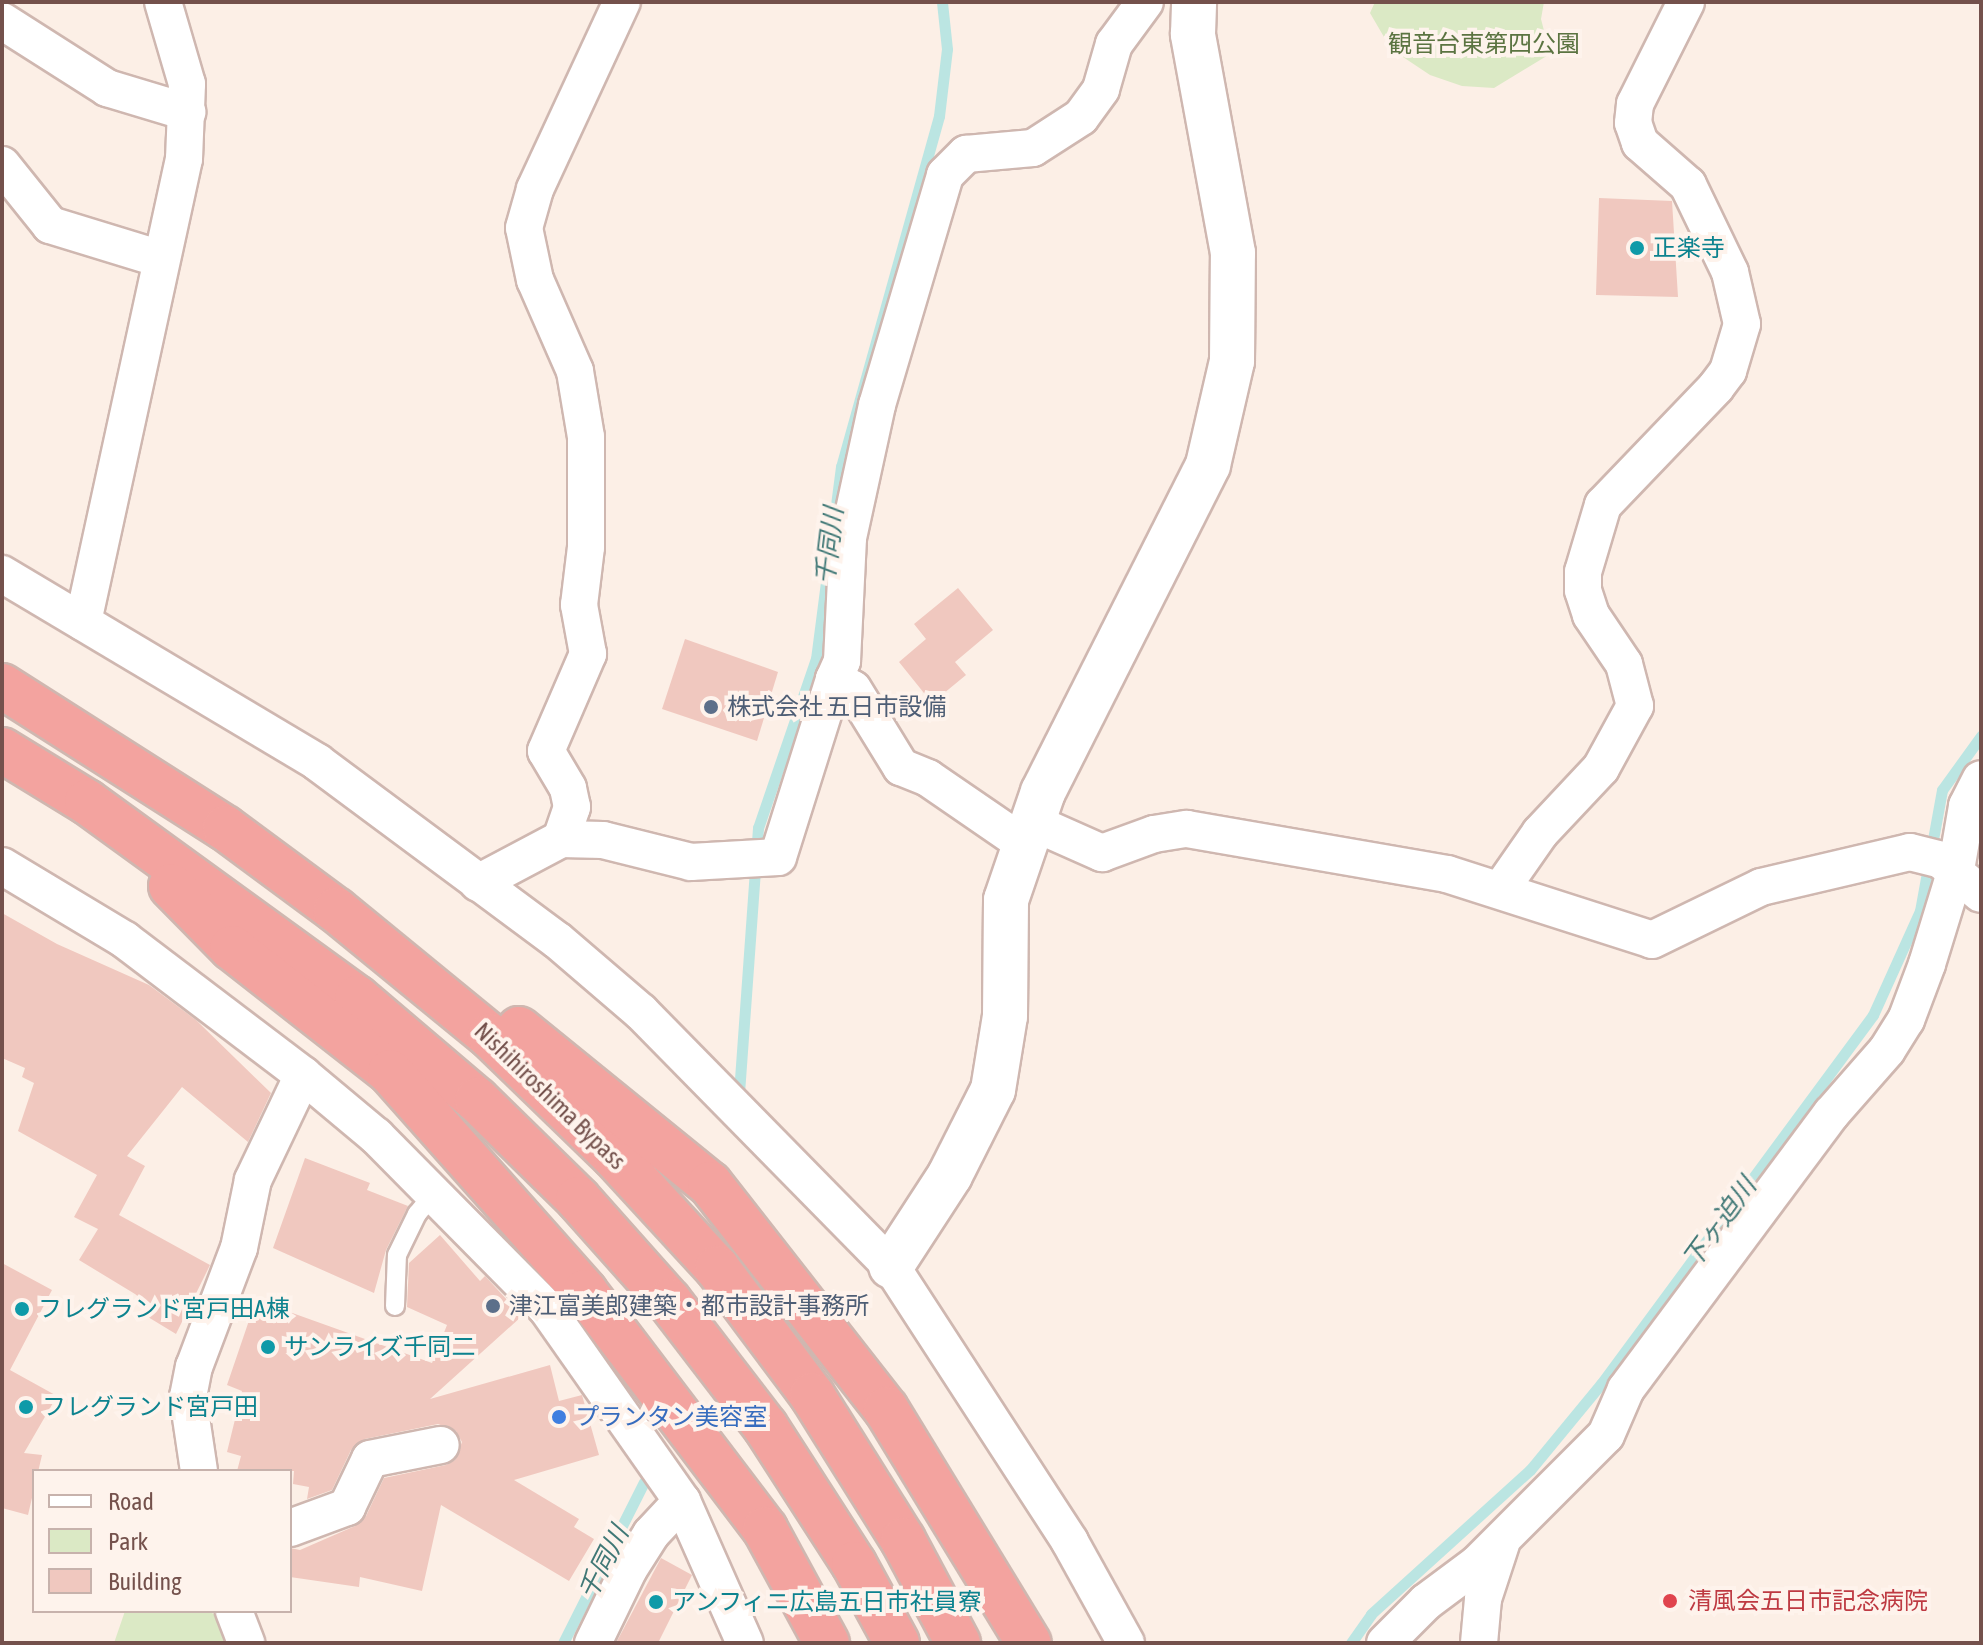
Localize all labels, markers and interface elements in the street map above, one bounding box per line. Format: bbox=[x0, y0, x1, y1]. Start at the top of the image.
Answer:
park label: 観音台東第四公園 bbox=[1388, 30, 1580, 58]
place label: 正楽寺 bbox=[1653, 234, 1725, 262]
marker: 正楽寺 bbox=[1628, 239, 1646, 257]
water label: 千同川 bbox=[810, 505, 850, 587]
place label: 株式会社 五日市設備 bbox=[727, 693, 946, 721]
marker: 株式会社 五日市設備 bbox=[702, 698, 720, 716]
street label: Nishihiroshima Bypass bbox=[468, 1017, 632, 1175]
water label: 下ヶ迫川 bbox=[1677, 1172, 1763, 1274]
place label: 津江富美郎建築・都市設計事務所 bbox=[509, 1292, 869, 1320]
place label: フレグランド宮戸田A棟 bbox=[38, 1295, 290, 1323]
marker: 津江富美郎建築・都市設計事務所 bbox=[484, 1297, 502, 1315]
marker: フレグランド宮戸田A棟 bbox=[13, 1300, 31, 1318]
place label: サンライズ千同二 bbox=[284, 1333, 476, 1361]
marker: サンライズ千同二 bbox=[259, 1338, 277, 1356]
place label: フレグランド宮戸田 bbox=[42, 1393, 258, 1421]
marker: フレグランド宮戸田 bbox=[17, 1398, 35, 1416]
place label: プランタン美容室 bbox=[575, 1403, 767, 1431]
marker: プランタン美容室 bbox=[550, 1408, 568, 1426]
legend bbox=[32, 1469, 292, 1613]
text: Road bbox=[108, 1488, 154, 1515]
water label: 千同川 bbox=[572, 1521, 636, 1605]
text: Park bbox=[108, 1528, 148, 1555]
text: Building bbox=[108, 1568, 181, 1595]
place label: 清風会五日市記念病院 bbox=[1688, 1587, 1928, 1615]
place label: アンフィニ広島五日市社員寮 bbox=[672, 1588, 984, 1616]
marker: 清風会五日市記念病院 bbox=[1659, 1590, 1681, 1612]
marker: アンフィニ広島五日市社員寮 bbox=[647, 1593, 665, 1611]

